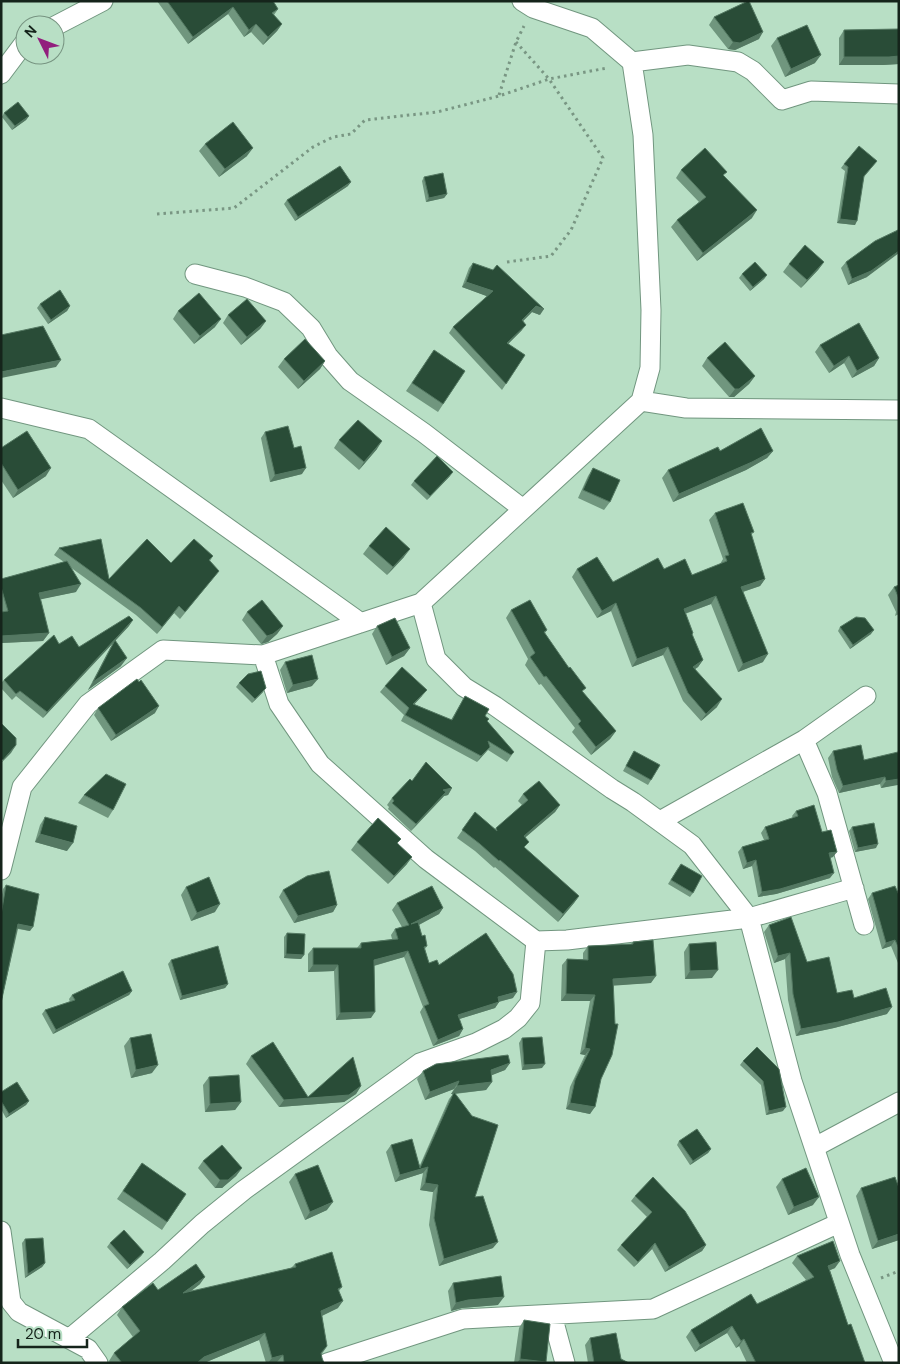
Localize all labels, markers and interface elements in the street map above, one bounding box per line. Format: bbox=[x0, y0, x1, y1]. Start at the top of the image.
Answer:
north arrow bbox=[15, 15, 65, 65]
text: N bbox=[20, 21, 40, 41]
scale bar bbox=[18, 1316, 86, 1348]
text: 20 m bbox=[25, 1324, 61, 1344]

